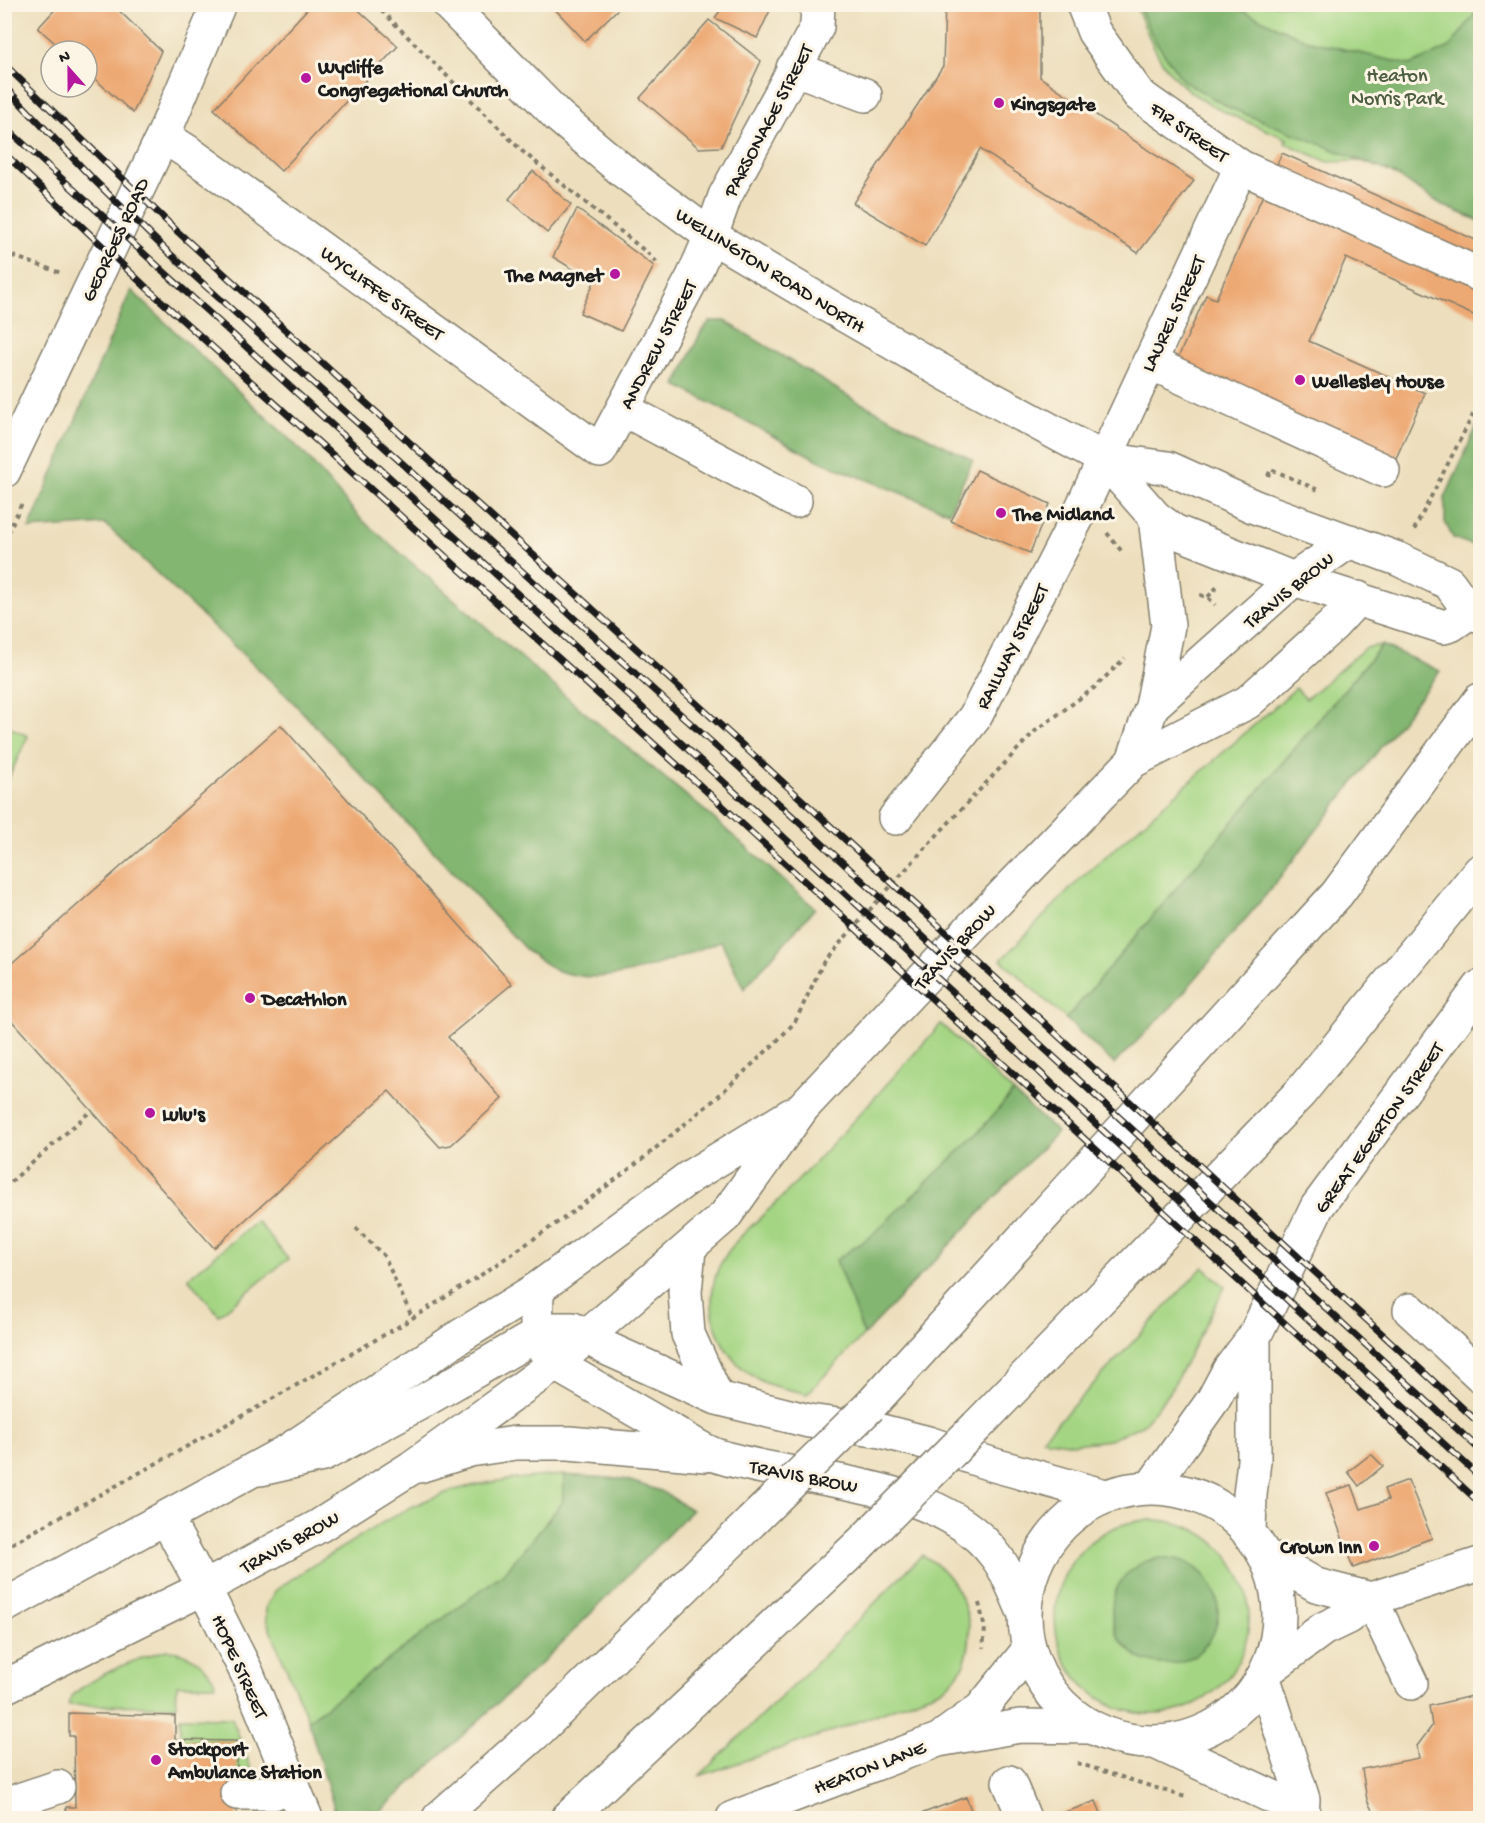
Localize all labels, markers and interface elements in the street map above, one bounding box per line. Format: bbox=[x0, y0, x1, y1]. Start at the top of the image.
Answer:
north arrow bbox=[39, 39, 99, 99]
street label: PARSONAGE STREET bbox=[720, 40, 821, 203]
text: N bbox=[57, 47, 74, 69]
place label: Wycliffe Congregational Church bbox=[317, 58, 508, 104]
park label: Heaton Norris Park bbox=[1351, 66, 1445, 112]
marker: Wycliffe Congregational Church bbox=[299, 71, 313, 85]
place label: Kingsgate bbox=[1010, 95, 1096, 118]
marker: Kingsgate bbox=[992, 96, 1006, 110]
street label: FIR STREET bbox=[1144, 98, 1233, 170]
street label: GEORGES ROAD bbox=[78, 174, 156, 306]
street label: WELLINGTON ROAD NORTH bbox=[670, 204, 869, 340]
street label: WYCLIFFE STREET bbox=[315, 242, 448, 348]
street label: LAUREL STREET bbox=[1138, 251, 1213, 376]
place label: The Magnet bbox=[503, 266, 605, 289]
marker: The Magnet bbox=[608, 267, 622, 281]
street label: ANDREW STREET bbox=[616, 276, 704, 414]
place label: Wellesley House bbox=[1311, 372, 1445, 395]
marker: Wellesley House bbox=[1293, 373, 1307, 387]
place label: The Midland bbox=[1011, 505, 1115, 528]
marker: The Midland bbox=[994, 506, 1008, 520]
street label: TRAVIS BROW bbox=[1240, 548, 1340, 636]
street label: RAILWAY STREET bbox=[973, 580, 1056, 714]
street label: TRAVIS BROW bbox=[910, 900, 1002, 997]
place label: Decathlon bbox=[260, 990, 347, 1013]
marker: Decathlon bbox=[243, 991, 257, 1005]
street label: GREAT EGERTON STREET bbox=[1311, 1038, 1451, 1219]
place label: Lulu's bbox=[162, 1105, 207, 1128]
marker: Lulu's bbox=[143, 1106, 157, 1120]
street label: TRAVIS BROW bbox=[746, 1456, 859, 1500]
street label: TRAVIS BROW bbox=[236, 1507, 344, 1581]
place label: Crown Inn bbox=[1279, 1538, 1362, 1561]
marker: Crown Inn bbox=[1367, 1539, 1381, 1553]
street label: HOPE STREET bbox=[205, 1612, 272, 1724]
street label: HEATON LANE bbox=[811, 1737, 931, 1801]
place label: Stockport Ambulance Station bbox=[167, 1740, 322, 1786]
marker: Stockport Ambulance Station bbox=[149, 1753, 163, 1767]

